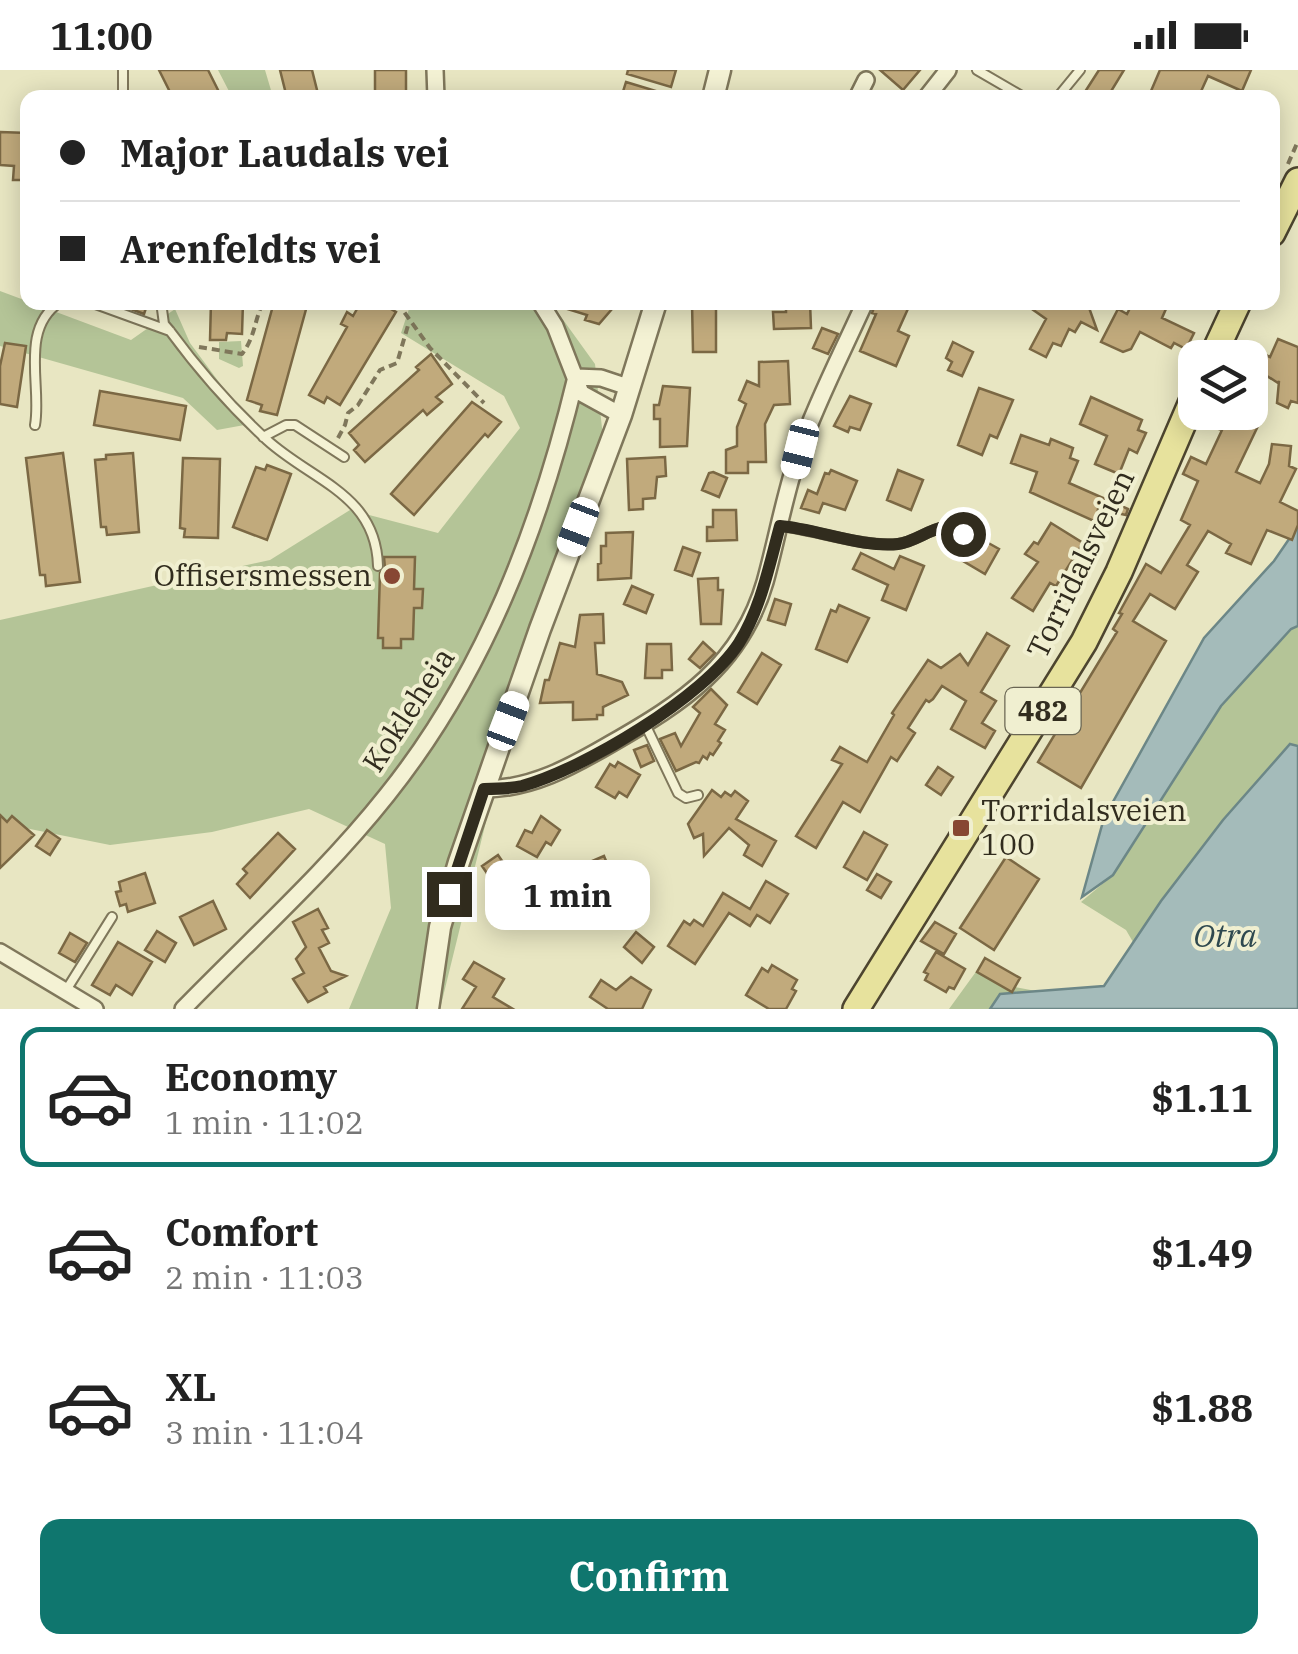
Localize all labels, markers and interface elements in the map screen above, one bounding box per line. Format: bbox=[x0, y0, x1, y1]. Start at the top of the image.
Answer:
text: 11:00 bbox=[50, 11, 153, 60]
text: Major Laudals vei bbox=[120, 128, 449, 177]
text: Arenfeldts vei bbox=[120, 224, 381, 273]
map controls bbox=[1178, 340, 1268, 430]
button: layers bbox=[1178, 340, 1268, 430]
car bbox=[778, 416, 822, 482]
street label: Torridalsveien bbox=[1017, 462, 1142, 664]
car bbox=[553, 494, 603, 560]
route start bbox=[941, 512, 986, 557]
place label: Offisersmessen bbox=[154, 555, 372, 594]
marker: Offisersmessen bbox=[381, 565, 403, 587]
street label: Kokleheia bbox=[353, 640, 462, 779]
car bbox=[483, 688, 533, 754]
road number: 482 bbox=[1006, 688, 1080, 734]
place label: Torridalsveien 100 bbox=[981, 790, 1187, 863]
marker: Torridalsveien 100 bbox=[950, 817, 972, 839]
callout: 1 min bbox=[484, 859, 649, 929]
route end bbox=[427, 872, 472, 917]
text: 1 min bbox=[523, 874, 612, 916]
water label: Otra bbox=[1193, 914, 1257, 956]
icon: car bbox=[45, 1052, 135, 1142]
text: Economy bbox=[165, 1052, 337, 1101]
text: $1.11 bbox=[1151, 1073, 1253, 1122]
text: 1 min · 11:02 bbox=[165, 1101, 364, 1143]
icon: car bbox=[45, 1207, 135, 1297]
text: Comfort bbox=[165, 1207, 318, 1256]
text: $1.49 bbox=[1151, 1228, 1253, 1277]
text: 2 min · 11:03 bbox=[165, 1256, 364, 1298]
icon: car bbox=[45, 1362, 135, 1452]
text: XL bbox=[165, 1362, 216, 1411]
text: $1.88 bbox=[1151, 1383, 1253, 1432]
text: 3 min · 11:04 bbox=[165, 1411, 364, 1453]
button: Confirm bbox=[40, 1519, 1258, 1634]

